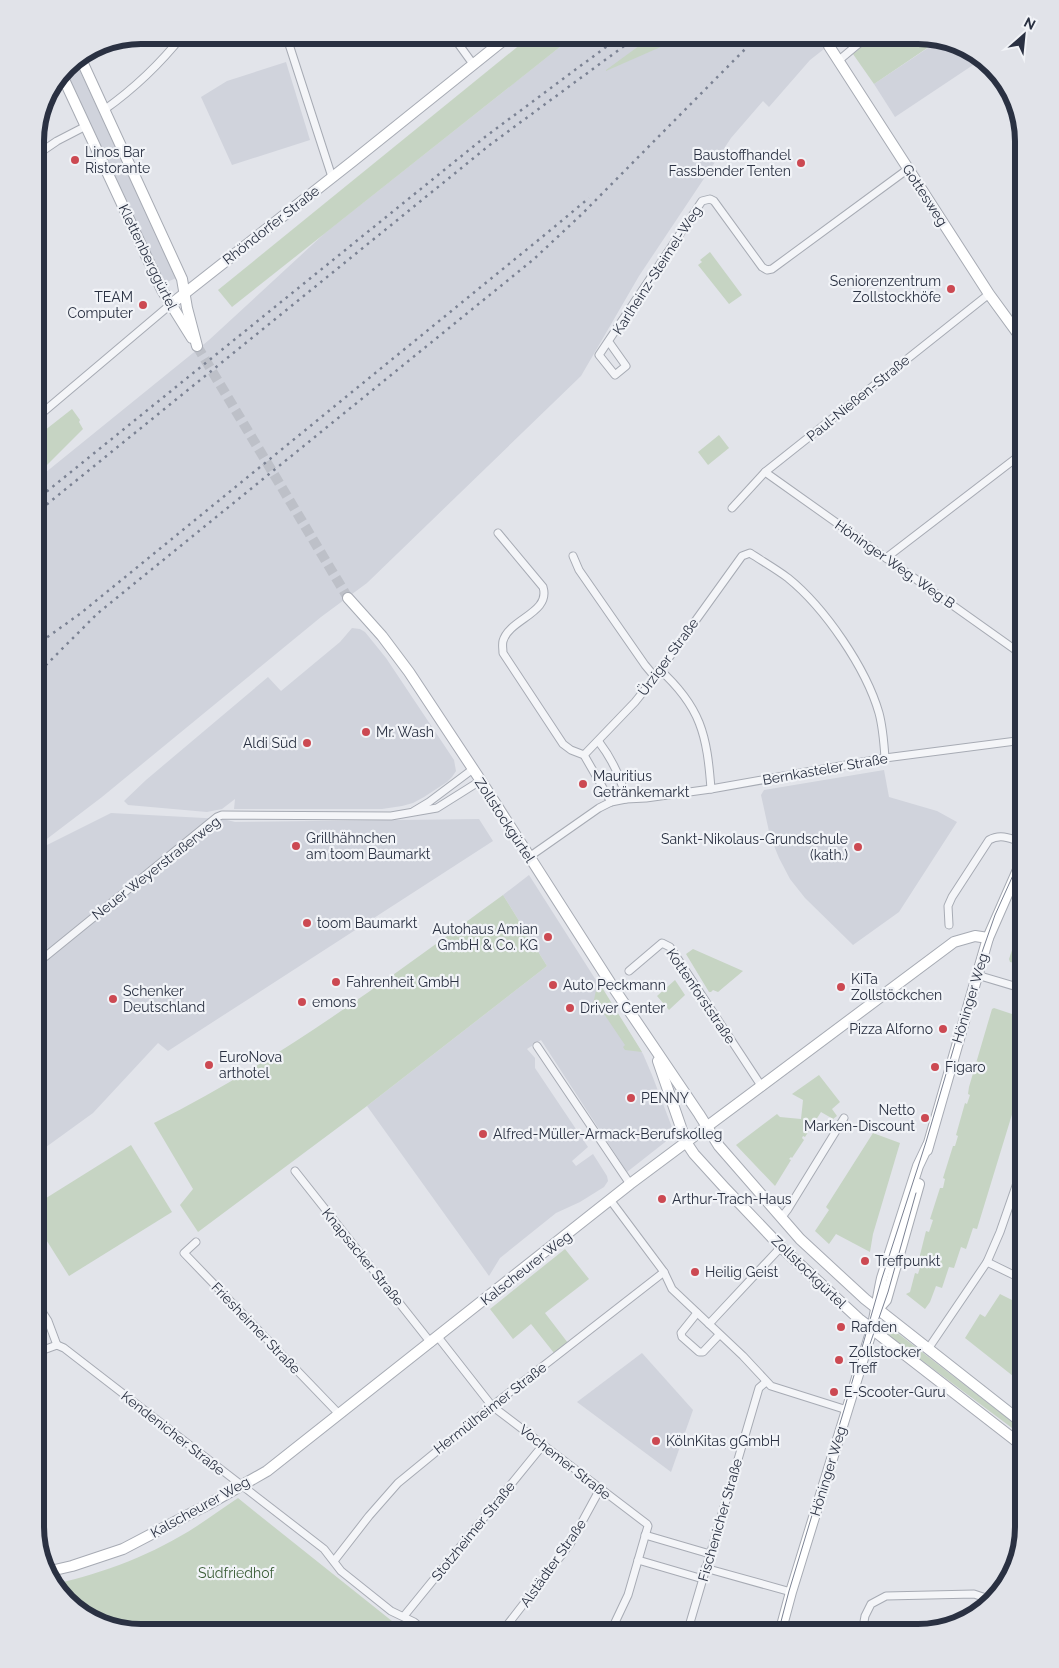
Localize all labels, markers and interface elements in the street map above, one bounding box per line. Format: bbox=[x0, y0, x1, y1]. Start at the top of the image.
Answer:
north arrow bbox=[999, 10, 1049, 60]
text: N bbox=[1022, 14, 1038, 33]
place label: Linos Bar Ristorante bbox=[85, 144, 150, 176]
place label: Baustoffhandel Fassbender Tenten bbox=[669, 147, 791, 179]
marker: Linos Bar Ristorante bbox=[69, 154, 81, 166]
marker: Baustoffhandel Fassbender Tenten bbox=[795, 157, 807, 169]
street label: Gottesweg bbox=[899, 161, 951, 229]
street label: Rhöndorfer Straße bbox=[220, 182, 322, 268]
street label: Klettenberggürtel bbox=[116, 202, 181, 312]
street label: Karlheinz-Steimel-Weg bbox=[609, 203, 705, 337]
place label: Seniorenzentrum Zollstockhöfe bbox=[830, 273, 941, 305]
marker: Seniorenzentrum Zollstockhöfe bbox=[945, 283, 957, 295]
place label: TEAM Computer bbox=[68, 289, 133, 321]
marker: TEAM Computer bbox=[137, 299, 149, 311]
street label: Paul-Nießen-Straße bbox=[803, 352, 913, 444]
street label: Höninger Weg, Weg B bbox=[832, 517, 958, 611]
street label: Ürziger Straße bbox=[633, 614, 701, 699]
place label: Mr. Wash bbox=[376, 724, 434, 740]
marker: Mr. Wash bbox=[360, 726, 372, 738]
place label: Aldi Süd bbox=[243, 735, 297, 751]
marker: Aldi Süd bbox=[301, 737, 313, 749]
street label: Bernkasteler Straße bbox=[761, 750, 889, 788]
place label: Mauritius Getränkemarkt bbox=[593, 768, 690, 800]
street label: Zollstockgürtel bbox=[472, 775, 538, 865]
marker: Mauritius Getränkemarkt bbox=[577, 778, 589, 790]
street label: Neuer Weyerstraßerweg bbox=[89, 813, 223, 923]
place label: Grillhähnchen am toom Baumarkt bbox=[306, 830, 431, 862]
place label: Sankt-Nikolaus-Grundschule (kath.) bbox=[661, 831, 848, 863]
marker: Grillhähnchen am toom Baumarkt bbox=[290, 840, 302, 852]
marker: Sankt-Nikolaus-Grundschule (kath.) bbox=[852, 841, 864, 853]
place label: toom Baumarkt bbox=[317, 915, 418, 931]
marker: toom Baumarkt bbox=[301, 917, 313, 929]
place label: Autohaus Amian GmbH & Co. KG bbox=[432, 921, 538, 953]
marker: Autohaus Amian GmbH & Co. KG bbox=[542, 931, 554, 943]
street label: Kottenforststraße bbox=[663, 945, 739, 1047]
street label: Höninger Weg bbox=[949, 951, 991, 1045]
place label: KiTa Zollstöckchen bbox=[851, 971, 942, 1003]
place label: Fahrenheit GmbH bbox=[346, 974, 460, 990]
marker: Fahrenheit GmbH bbox=[330, 976, 342, 988]
place label: Auto Peckmann bbox=[563, 977, 666, 993]
marker: Auto Peckmann bbox=[547, 979, 559, 991]
marker: KiTa Zollstöckchen bbox=[835, 981, 847, 993]
place label: Schenker Deutschland bbox=[123, 983, 205, 1015]
marker: Schenker Deutschland bbox=[107, 993, 119, 1005]
place label: emons bbox=[312, 994, 357, 1010]
marker: emons bbox=[296, 996, 308, 1008]
place label: Driver Center bbox=[580, 1000, 665, 1016]
marker: Driver Center bbox=[564, 1002, 576, 1014]
place label: Pizza Alforno bbox=[849, 1021, 933, 1037]
marker: Pizza Alforno bbox=[937, 1023, 949, 1035]
place label: EuroNova arthotel bbox=[219, 1049, 282, 1081]
marker: EuroNova arthotel bbox=[203, 1059, 215, 1071]
place label: Figaro bbox=[945, 1059, 986, 1075]
marker: Figaro bbox=[929, 1061, 941, 1073]
place label: PENNY bbox=[641, 1090, 689, 1106]
marker: PENNY bbox=[625, 1092, 637, 1104]
place label: Netto Marken-Discount bbox=[804, 1102, 915, 1134]
marker: Netto Marken-Discount bbox=[919, 1112, 931, 1124]
place label: Alfred-Müller-Armack-Berufskolleg bbox=[493, 1126, 722, 1142]
marker: Alfred-Müller-Armack-Berufskolleg bbox=[477, 1128, 489, 1140]
place label: Arthur-Trach-Haus bbox=[672, 1191, 792, 1207]
marker: Arthur-Trach-Haus bbox=[656, 1193, 668, 1205]
street label: Knapsacker Straße bbox=[319, 1205, 407, 1309]
street label: Kalscheurer Weg bbox=[477, 1228, 575, 1308]
street label: Zollstockgürtel bbox=[768, 1232, 850, 1312]
place label: Treffpunkt bbox=[875, 1253, 941, 1269]
marker: Treffpunkt bbox=[859, 1255, 871, 1267]
place label: Heilig Geist bbox=[705, 1264, 779, 1280]
marker: Heilig Geist bbox=[689, 1266, 701, 1278]
street label: Friesheimer Straße bbox=[208, 1279, 304, 1377]
place label: Rafden bbox=[851, 1319, 897, 1335]
marker: Rafden bbox=[835, 1321, 847, 1333]
place label: Zollstocker Treff bbox=[849, 1344, 921, 1376]
marker: Zollstocker Treff bbox=[833, 1354, 845, 1366]
street label: Hermülheimer Straße bbox=[430, 1359, 550, 1457]
place label: E-Scooter-Guru bbox=[844, 1384, 946, 1400]
marker: E-Scooter-Guru bbox=[828, 1386, 840, 1398]
street label: Kendenicher Straße bbox=[118, 1388, 228, 1478]
street label: Vochemer Straße bbox=[516, 1421, 614, 1503]
street label: Höninger Weg bbox=[807, 1424, 849, 1518]
place label: KölnKitas gGmbH bbox=[666, 1433, 780, 1449]
marker: KölnKitas gGmbH bbox=[650, 1435, 662, 1447]
street label: Fischenicher Straße bbox=[695, 1457, 745, 1583]
street label: Kalscheurer Weg bbox=[148, 1473, 252, 1541]
street label: Stotzheimer Straße bbox=[428, 1478, 518, 1584]
street label: Alstädter Straße bbox=[517, 1516, 589, 1610]
park label: Südfriedhof bbox=[198, 1565, 275, 1581]

